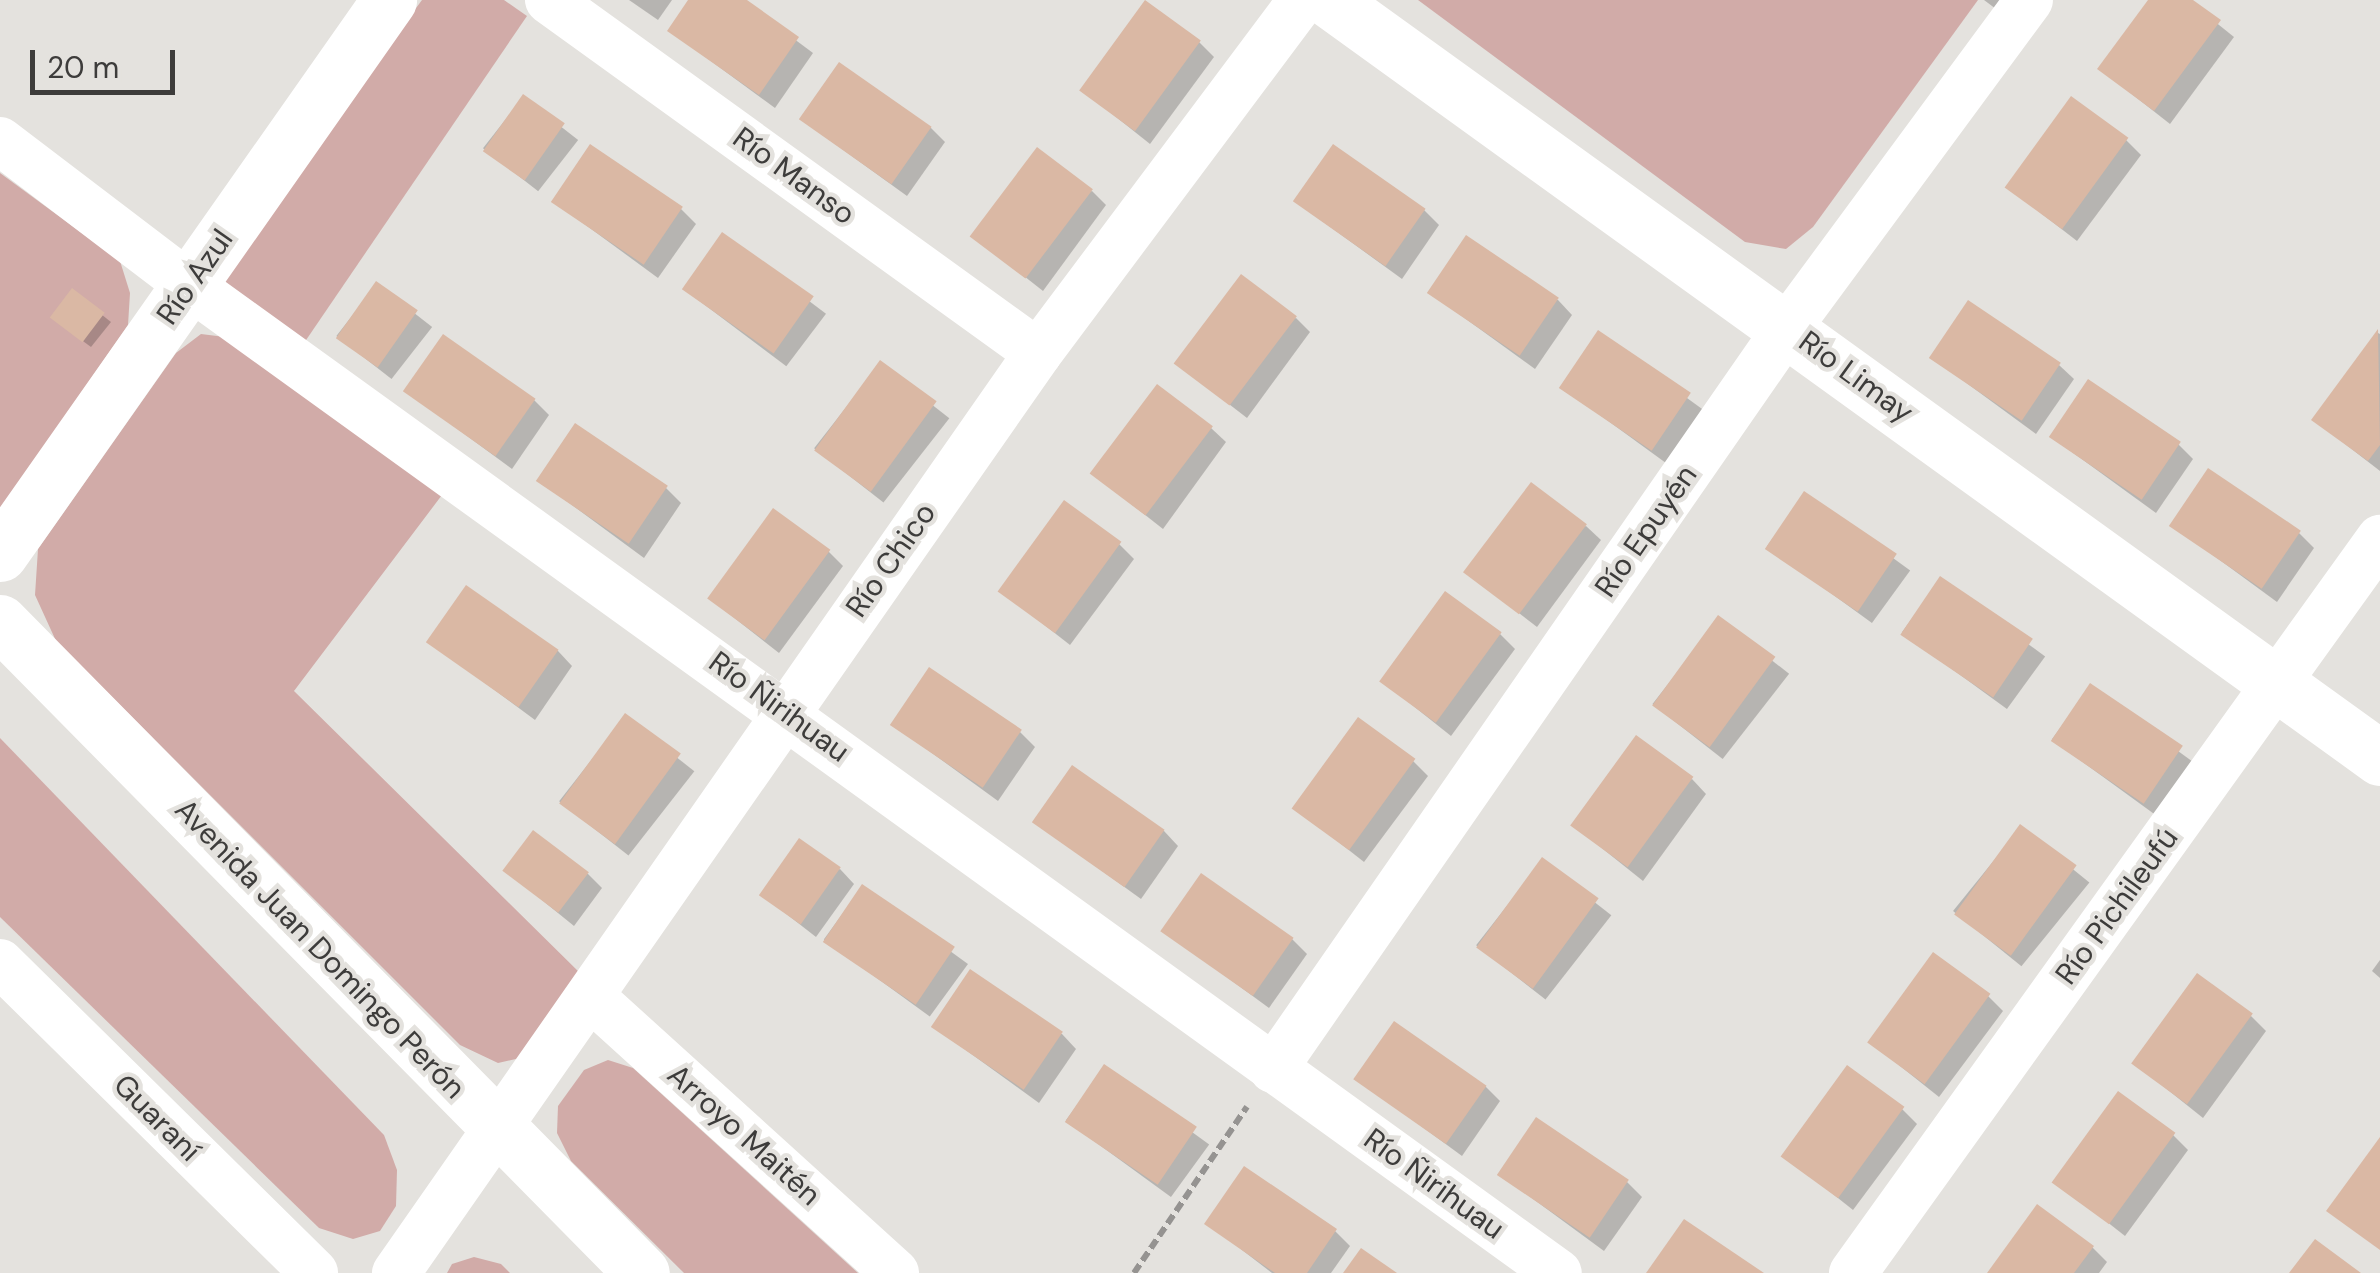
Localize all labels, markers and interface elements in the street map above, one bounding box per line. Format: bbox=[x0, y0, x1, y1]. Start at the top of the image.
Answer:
scale bar bbox=[35, 30, 180, 92]
text: 20 m bbox=[47, 48, 119, 87]
street label: Río Manso bbox=[726, 120, 862, 232]
street label: Río Azul bbox=[149, 223, 241, 331]
street label: Río Limay bbox=[1792, 323, 1920, 431]
street label: Río Epuyén bbox=[1587, 458, 1705, 604]
street label: Río Chico bbox=[839, 496, 943, 624]
street label: Río Ñirihuau bbox=[702, 644, 856, 770]
street label: Avenida Juan Domingo Perón bbox=[167, 792, 473, 1106]
street label: Río Pichileufú bbox=[2048, 821, 2186, 991]
street label: Arroyo Maitén bbox=[660, 1057, 828, 1213]
street label: Guaraní bbox=[106, 1067, 208, 1169]
street label: Río Ñirihuau bbox=[1357, 1121, 1511, 1247]

